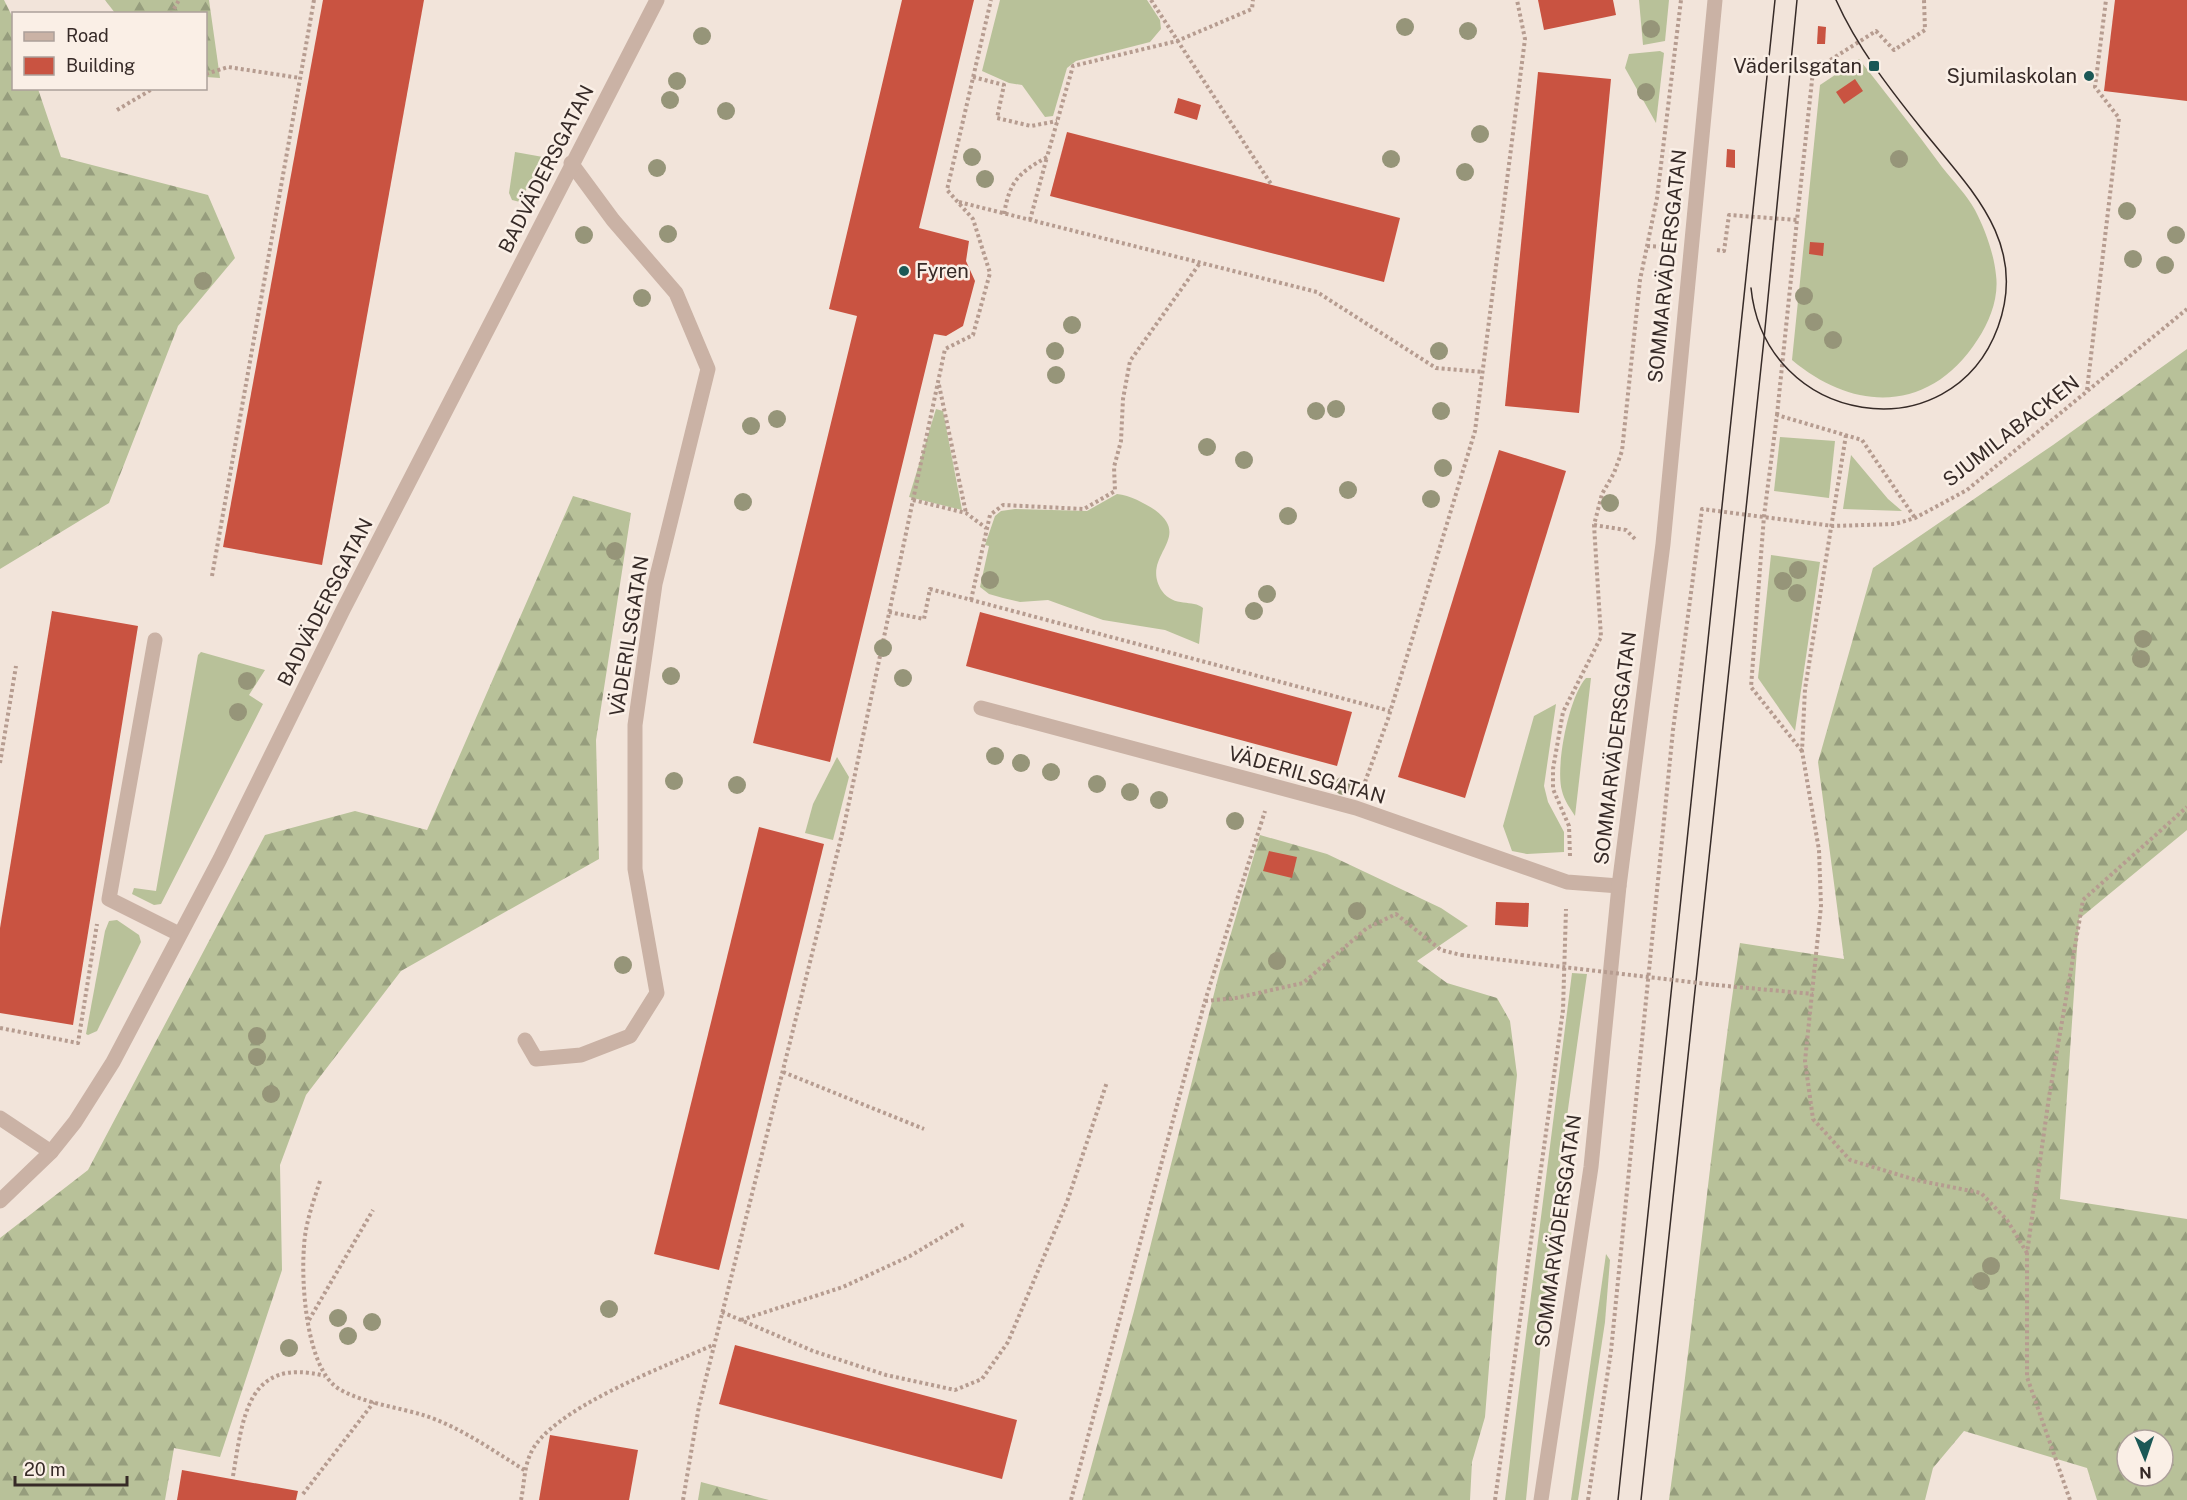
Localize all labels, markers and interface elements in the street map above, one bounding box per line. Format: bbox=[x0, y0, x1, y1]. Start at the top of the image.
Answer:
legend bbox=[12, 12, 207, 90]
text: Road bbox=[66, 25, 109, 46]
place label: Väderilsgatan bbox=[1733, 54, 1862, 78]
text: Building bbox=[66, 55, 135, 76]
marker: Väderilsgatan bbox=[1867, 59, 1881, 73]
place label: Sjumilaskolan bbox=[1947, 64, 2077, 88]
marker: Sjumilaskolan bbox=[2082, 69, 2096, 83]
street label: BADVÄDERSGATAN bbox=[493, 81, 599, 257]
street label: SOMMARVÄDERSGATAN bbox=[1643, 148, 1691, 384]
place label: Fyren bbox=[916, 259, 969, 283]
marker: Fyren bbox=[897, 264, 911, 278]
street label: SJUMILABACKEN bbox=[1938, 370, 2084, 492]
street label: BADVÄDERSGATAN bbox=[272, 514, 378, 690]
street label: VÄDERILSGATAN bbox=[604, 554, 654, 718]
street label: SOMMARVÄDERSGATAN bbox=[1589, 630, 1641, 866]
street label: VÄDERILSGATAN bbox=[1226, 741, 1388, 809]
street label: SOMMARVÄDERSGATAN bbox=[1530, 1113, 1586, 1349]
north arrow bbox=[2115, 1428, 2175, 1488]
scale bar bbox=[15, 1449, 128, 1487]
text: 20 m bbox=[24, 1459, 66, 1480]
text: N bbox=[2139, 1463, 2152, 1482]

